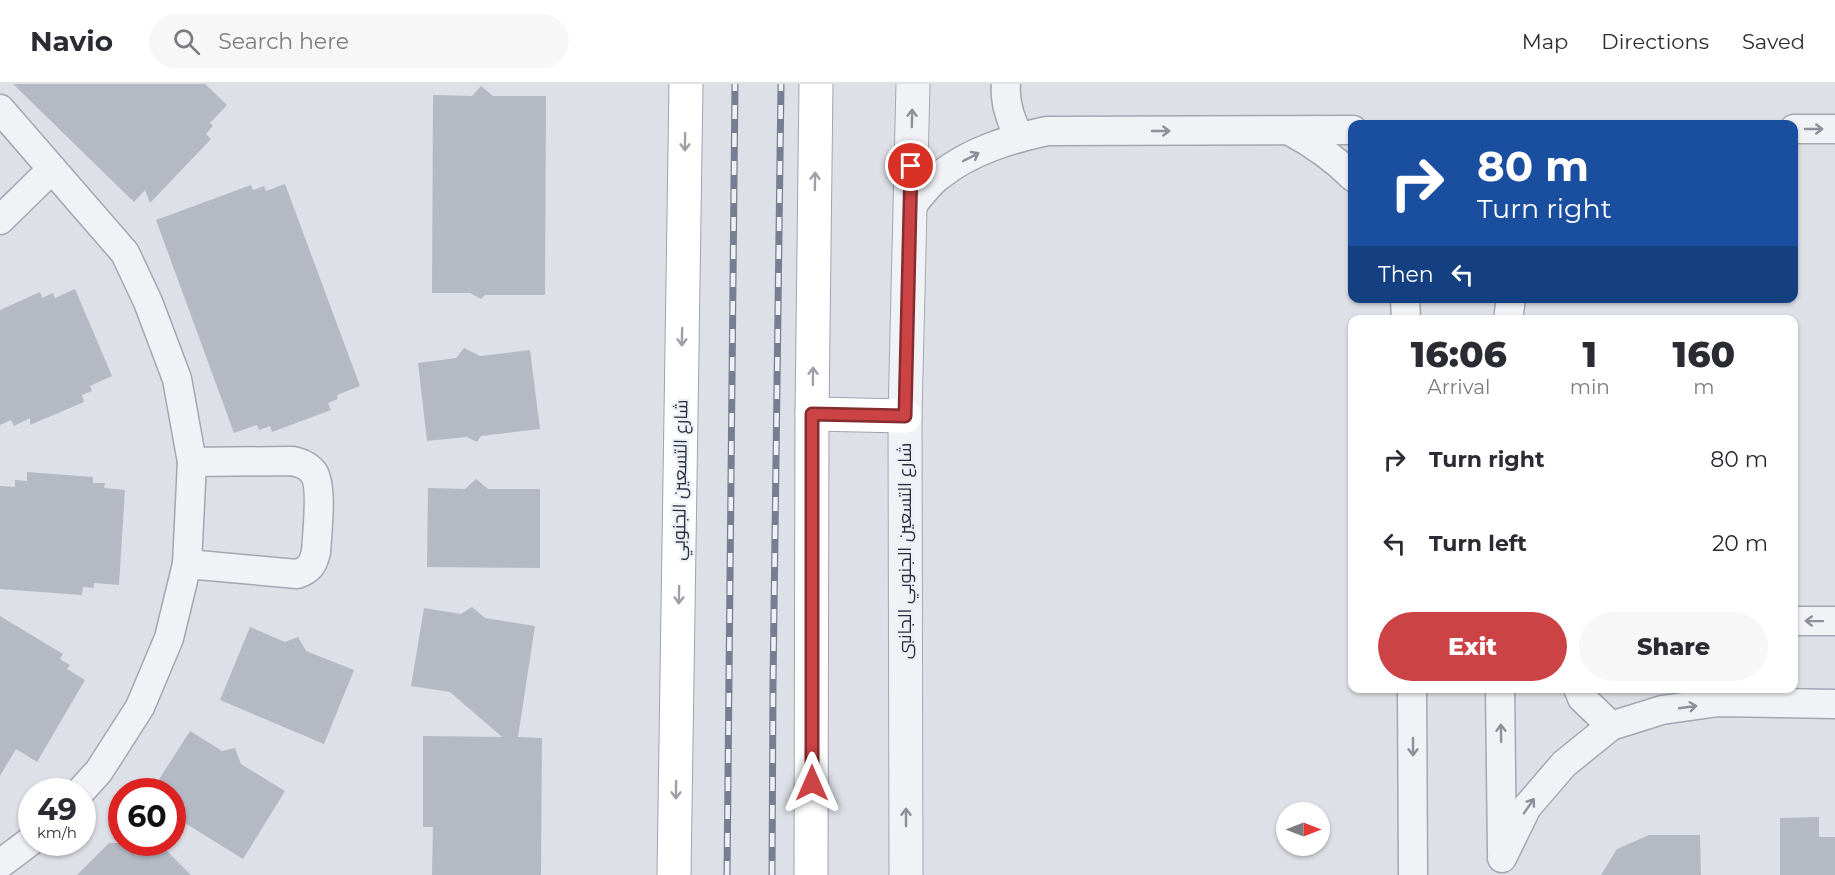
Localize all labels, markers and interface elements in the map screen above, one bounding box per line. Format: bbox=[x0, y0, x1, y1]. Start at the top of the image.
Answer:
search box bbox=[149, 14, 569, 68]
text: Navio bbox=[30, 24, 113, 58]
icon: search bbox=[170, 25, 203, 58]
text: Search here bbox=[218, 28, 349, 55]
text: Map bbox=[1522, 29, 1568, 54]
text: Directions bbox=[1601, 29, 1709, 54]
text: Saved bbox=[1742, 29, 1805, 54]
one-way arrow bbox=[906, 108, 918, 128]
one-way arrow bbox=[1804, 123, 1824, 135]
one-way arrow bbox=[1151, 125, 1171, 137]
one-way arrow bbox=[679, 132, 691, 152]
pin bbox=[885, 140, 936, 191]
text: 80 m bbox=[1477, 140, 1589, 192]
icon: right bbox=[1378, 144, 1456, 222]
icon: arrive bbox=[894, 149, 927, 182]
one-way arrow bbox=[962, 151, 979, 163]
one-way arrow bbox=[809, 171, 821, 191]
text: Turn right bbox=[1477, 192, 1612, 225]
icon: left bbox=[1446, 258, 1479, 291]
text: Then bbox=[1378, 261, 1434, 288]
one-way arrow bbox=[677, 327, 688, 347]
text: 16:06 bbox=[1411, 332, 1507, 376]
text: 1 bbox=[1582, 332, 1597, 376]
text: 160 bbox=[1673, 332, 1735, 376]
one-way arrow bbox=[807, 366, 818, 386]
text: Arrival bbox=[1427, 375, 1490, 399]
text: min bbox=[1570, 375, 1610, 399]
text: m bbox=[1693, 375, 1715, 399]
street label: شارع التسعين الجنوبي bbox=[668, 399, 695, 561]
street label: شارع التسعين الجنوبي الجانبى bbox=[894, 443, 919, 659]
icon: right bbox=[1378, 443, 1411, 476]
text: Turn right bbox=[1429, 446, 1544, 473]
text: 80 m bbox=[1710, 446, 1768, 473]
icon: left bbox=[1378, 527, 1411, 560]
text: Turn left bbox=[1429, 530, 1527, 557]
text: 20 m bbox=[1712, 530, 1768, 557]
one-way arrow bbox=[673, 585, 684, 605]
button: Exit bbox=[1378, 612, 1567, 681]
button: Share bbox=[1579, 612, 1768, 681]
one-way arrow bbox=[1805, 615, 1825, 627]
one-way arrow bbox=[1678, 701, 1698, 712]
one-way arrow bbox=[1495, 723, 1507, 743]
one-way arrow bbox=[1407, 736, 1419, 756]
position arrow bbox=[780, 751, 844, 815]
speed limit sign: 60 bbox=[108, 778, 186, 856]
one-way arrow bbox=[670, 780, 681, 800]
text: 49 bbox=[37, 791, 77, 828]
one-way arrow bbox=[1523, 799, 1535, 815]
north arrow bbox=[1276, 802, 1330, 856]
map controls bbox=[1276, 802, 1330, 856]
one-way arrow bbox=[900, 807, 912, 827]
text: km/h bbox=[37, 823, 77, 842]

